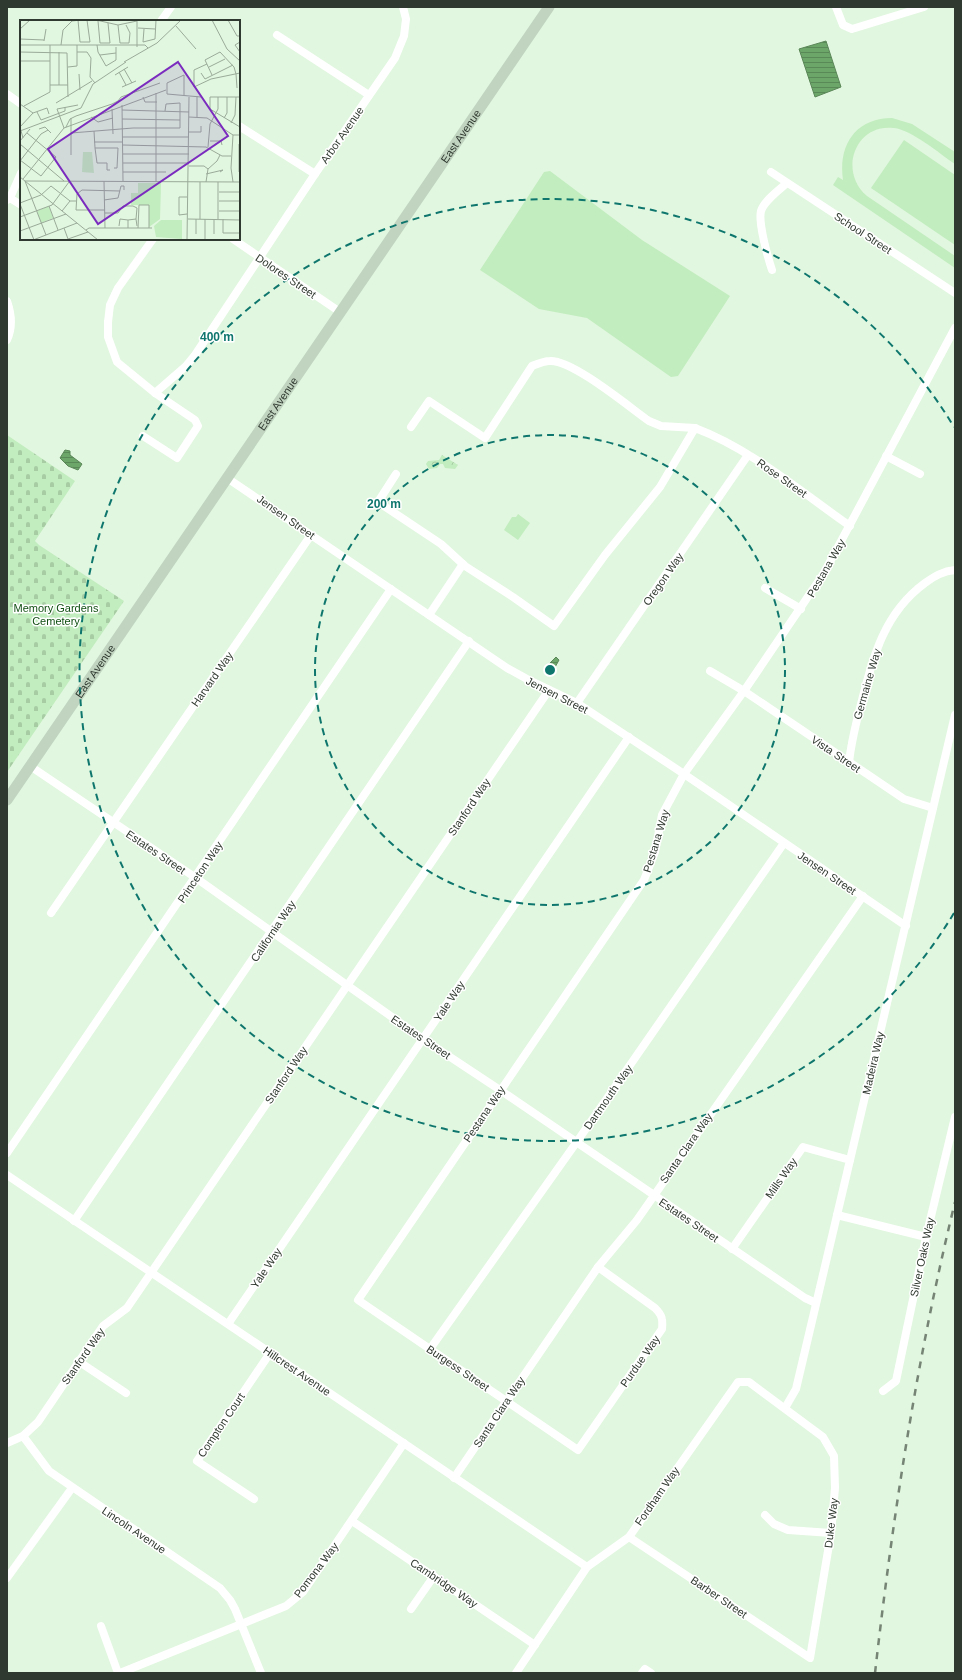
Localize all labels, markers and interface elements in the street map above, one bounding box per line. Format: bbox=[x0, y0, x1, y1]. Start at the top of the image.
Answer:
inset map bbox=[20, 20, 240, 240]
street label: Arbor Avenue bbox=[318, 104, 366, 166]
street label: East Avenue bbox=[438, 107, 483, 165]
street label: School Street bbox=[832, 210, 894, 256]
street label: Dolores Street bbox=[253, 251, 319, 301]
text: 400 m bbox=[200, 330, 234, 344]
street label: East Avenue bbox=[256, 375, 300, 433]
street label: Rose Street bbox=[755, 456, 809, 500]
street label: Jensen Street bbox=[255, 493, 317, 541]
text: 200 m bbox=[367, 497, 401, 511]
street label: Pestana Way bbox=[805, 536, 848, 599]
street label: Oregon Way bbox=[640, 550, 686, 608]
park label: Memory Gardens Cemetery bbox=[14, 602, 99, 627]
street label: East Avenue bbox=[73, 642, 117, 700]
street label: Germaine Way bbox=[851, 647, 883, 721]
street label: Harvard Way bbox=[189, 649, 235, 709]
centre of rings bbox=[543, 663, 557, 677]
street label: Jensen Street bbox=[524, 674, 590, 716]
street label: Vista Street bbox=[809, 733, 863, 775]
street label: Stanford Way bbox=[446, 776, 493, 838]
street label: Pestana Way bbox=[641, 808, 671, 874]
street label: Estates Street bbox=[124, 828, 188, 876]
street label: Princeton Way bbox=[175, 839, 225, 905]
street label: Jensen Street bbox=[796, 849, 858, 897]
street label: California Way bbox=[248, 898, 298, 964]
street label: Yale Way bbox=[431, 978, 467, 1023]
street label: Estates Street bbox=[389, 1013, 453, 1061]
street label: Madeira Way bbox=[860, 1030, 886, 1096]
street label: Stanford Way bbox=[263, 1044, 310, 1106]
street label: Dartmouth Way bbox=[581, 1062, 635, 1132]
street label: Pestana Way bbox=[461, 1083, 507, 1144]
street label: Santa Clara Way bbox=[657, 1110, 715, 1185]
street label: Mills Way bbox=[763, 1155, 800, 1201]
street label: Estates Street bbox=[657, 1196, 721, 1244]
street label: Silver Oaks Way bbox=[908, 1216, 936, 1298]
street label: Yale Way bbox=[248, 1245, 284, 1290]
street label: Stanford Way bbox=[59, 1325, 107, 1387]
street label: Purdue Way bbox=[618, 1333, 662, 1389]
street label: Burgess Street bbox=[424, 1343, 492, 1393]
street label: Hillcrest Avenue bbox=[261, 1344, 333, 1398]
street label: Santa Clara Way bbox=[471, 1374, 527, 1450]
street label: Compton Court bbox=[195, 1391, 247, 1459]
street label: Fordham Way bbox=[632, 1464, 682, 1528]
street label: Duke Way bbox=[822, 1497, 840, 1549]
street label: Lincoln Avenue bbox=[100, 1504, 168, 1556]
street label: Pomona Way bbox=[291, 1540, 341, 1600]
street label: Cambridge Way bbox=[408, 1556, 480, 1610]
street label: Barber Street bbox=[689, 1574, 749, 1620]

